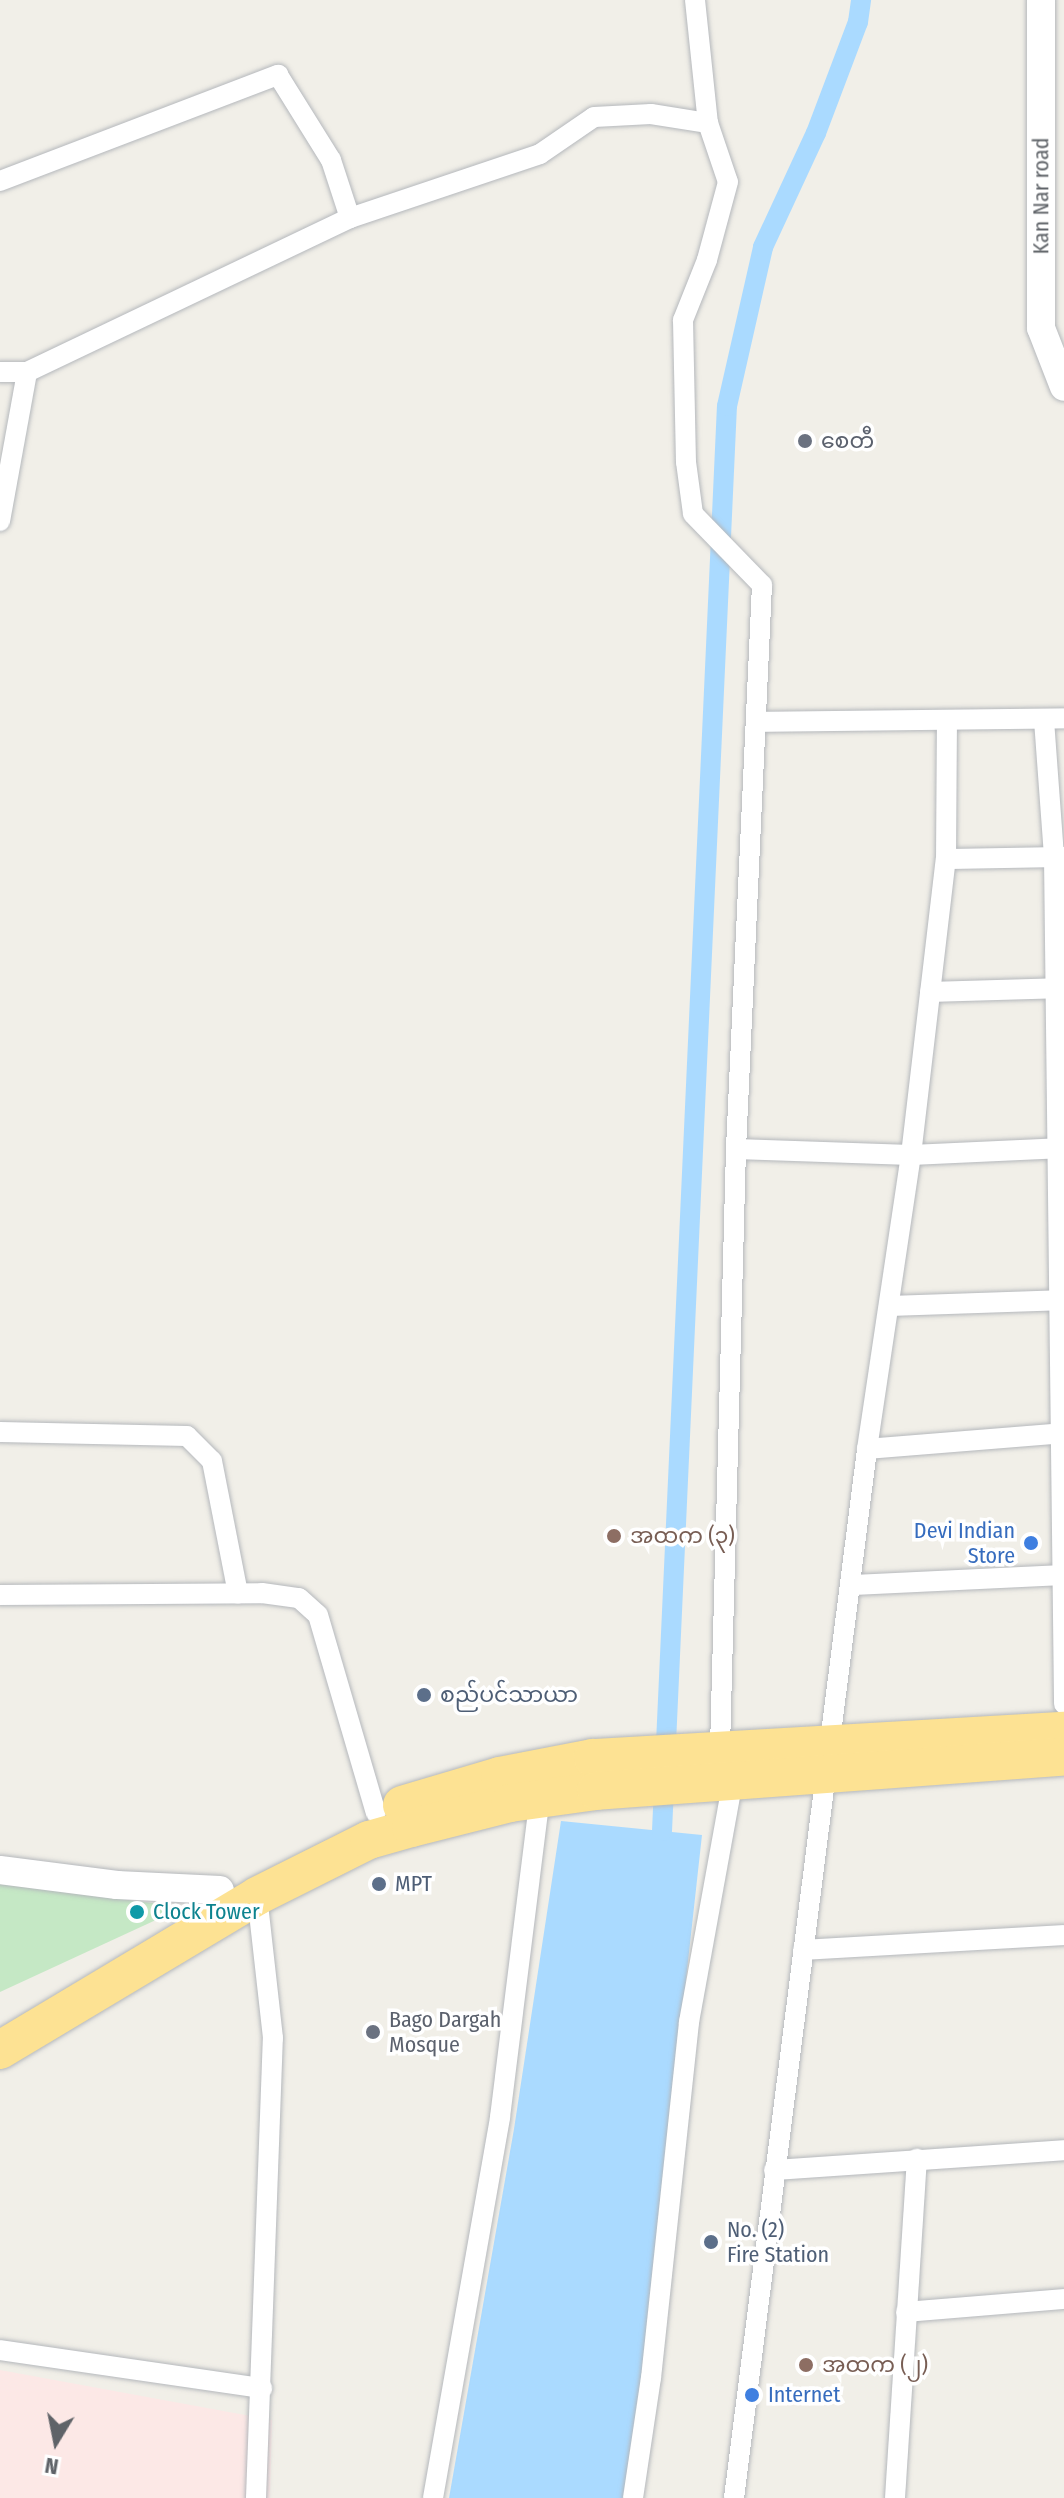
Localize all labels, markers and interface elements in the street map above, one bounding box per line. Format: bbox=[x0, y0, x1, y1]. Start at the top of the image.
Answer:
street label: Kan Nar road bbox=[1028, 137, 1054, 255]
place label: စေတီ bbox=[821, 428, 874, 454]
marker: စေတီ bbox=[796, 432, 814, 450]
place label: Devi Indian Store bbox=[914, 1517, 1015, 1568]
place label: အထက (၃) bbox=[630, 1523, 735, 1549]
marker: အထက (၃) bbox=[605, 1527, 623, 1545]
marker: Devi Indian Store bbox=[1022, 1534, 1040, 1552]
place label: စည်ပင်သာယာ bbox=[440, 1682, 578, 1708]
marker: စည်ပင်သာယာ bbox=[415, 1686, 433, 1704]
place label: MPT bbox=[395, 1871, 432, 1897]
marker: MPT bbox=[370, 1875, 388, 1893]
place label: Clock Tower bbox=[153, 1899, 260, 1925]
marker: Clock Tower bbox=[128, 1903, 146, 1921]
place label: Bago Dargah Mosque bbox=[389, 2006, 501, 2058]
marker: Bago Dargah Mosque bbox=[364, 2023, 382, 2041]
place label: No. (2) Fire Station bbox=[727, 2216, 829, 2268]
marker: No. (2) Fire Station bbox=[702, 2233, 720, 2251]
place label: အထက (၂) bbox=[822, 2352, 928, 2378]
marker: အထက (၂) bbox=[797, 2356, 815, 2374]
place label: Internet bbox=[768, 2382, 840, 2408]
marker: Internet bbox=[743, 2386, 761, 2404]
north arrow bbox=[16, 2402, 96, 2482]
text: N bbox=[43, 2452, 61, 2481]

